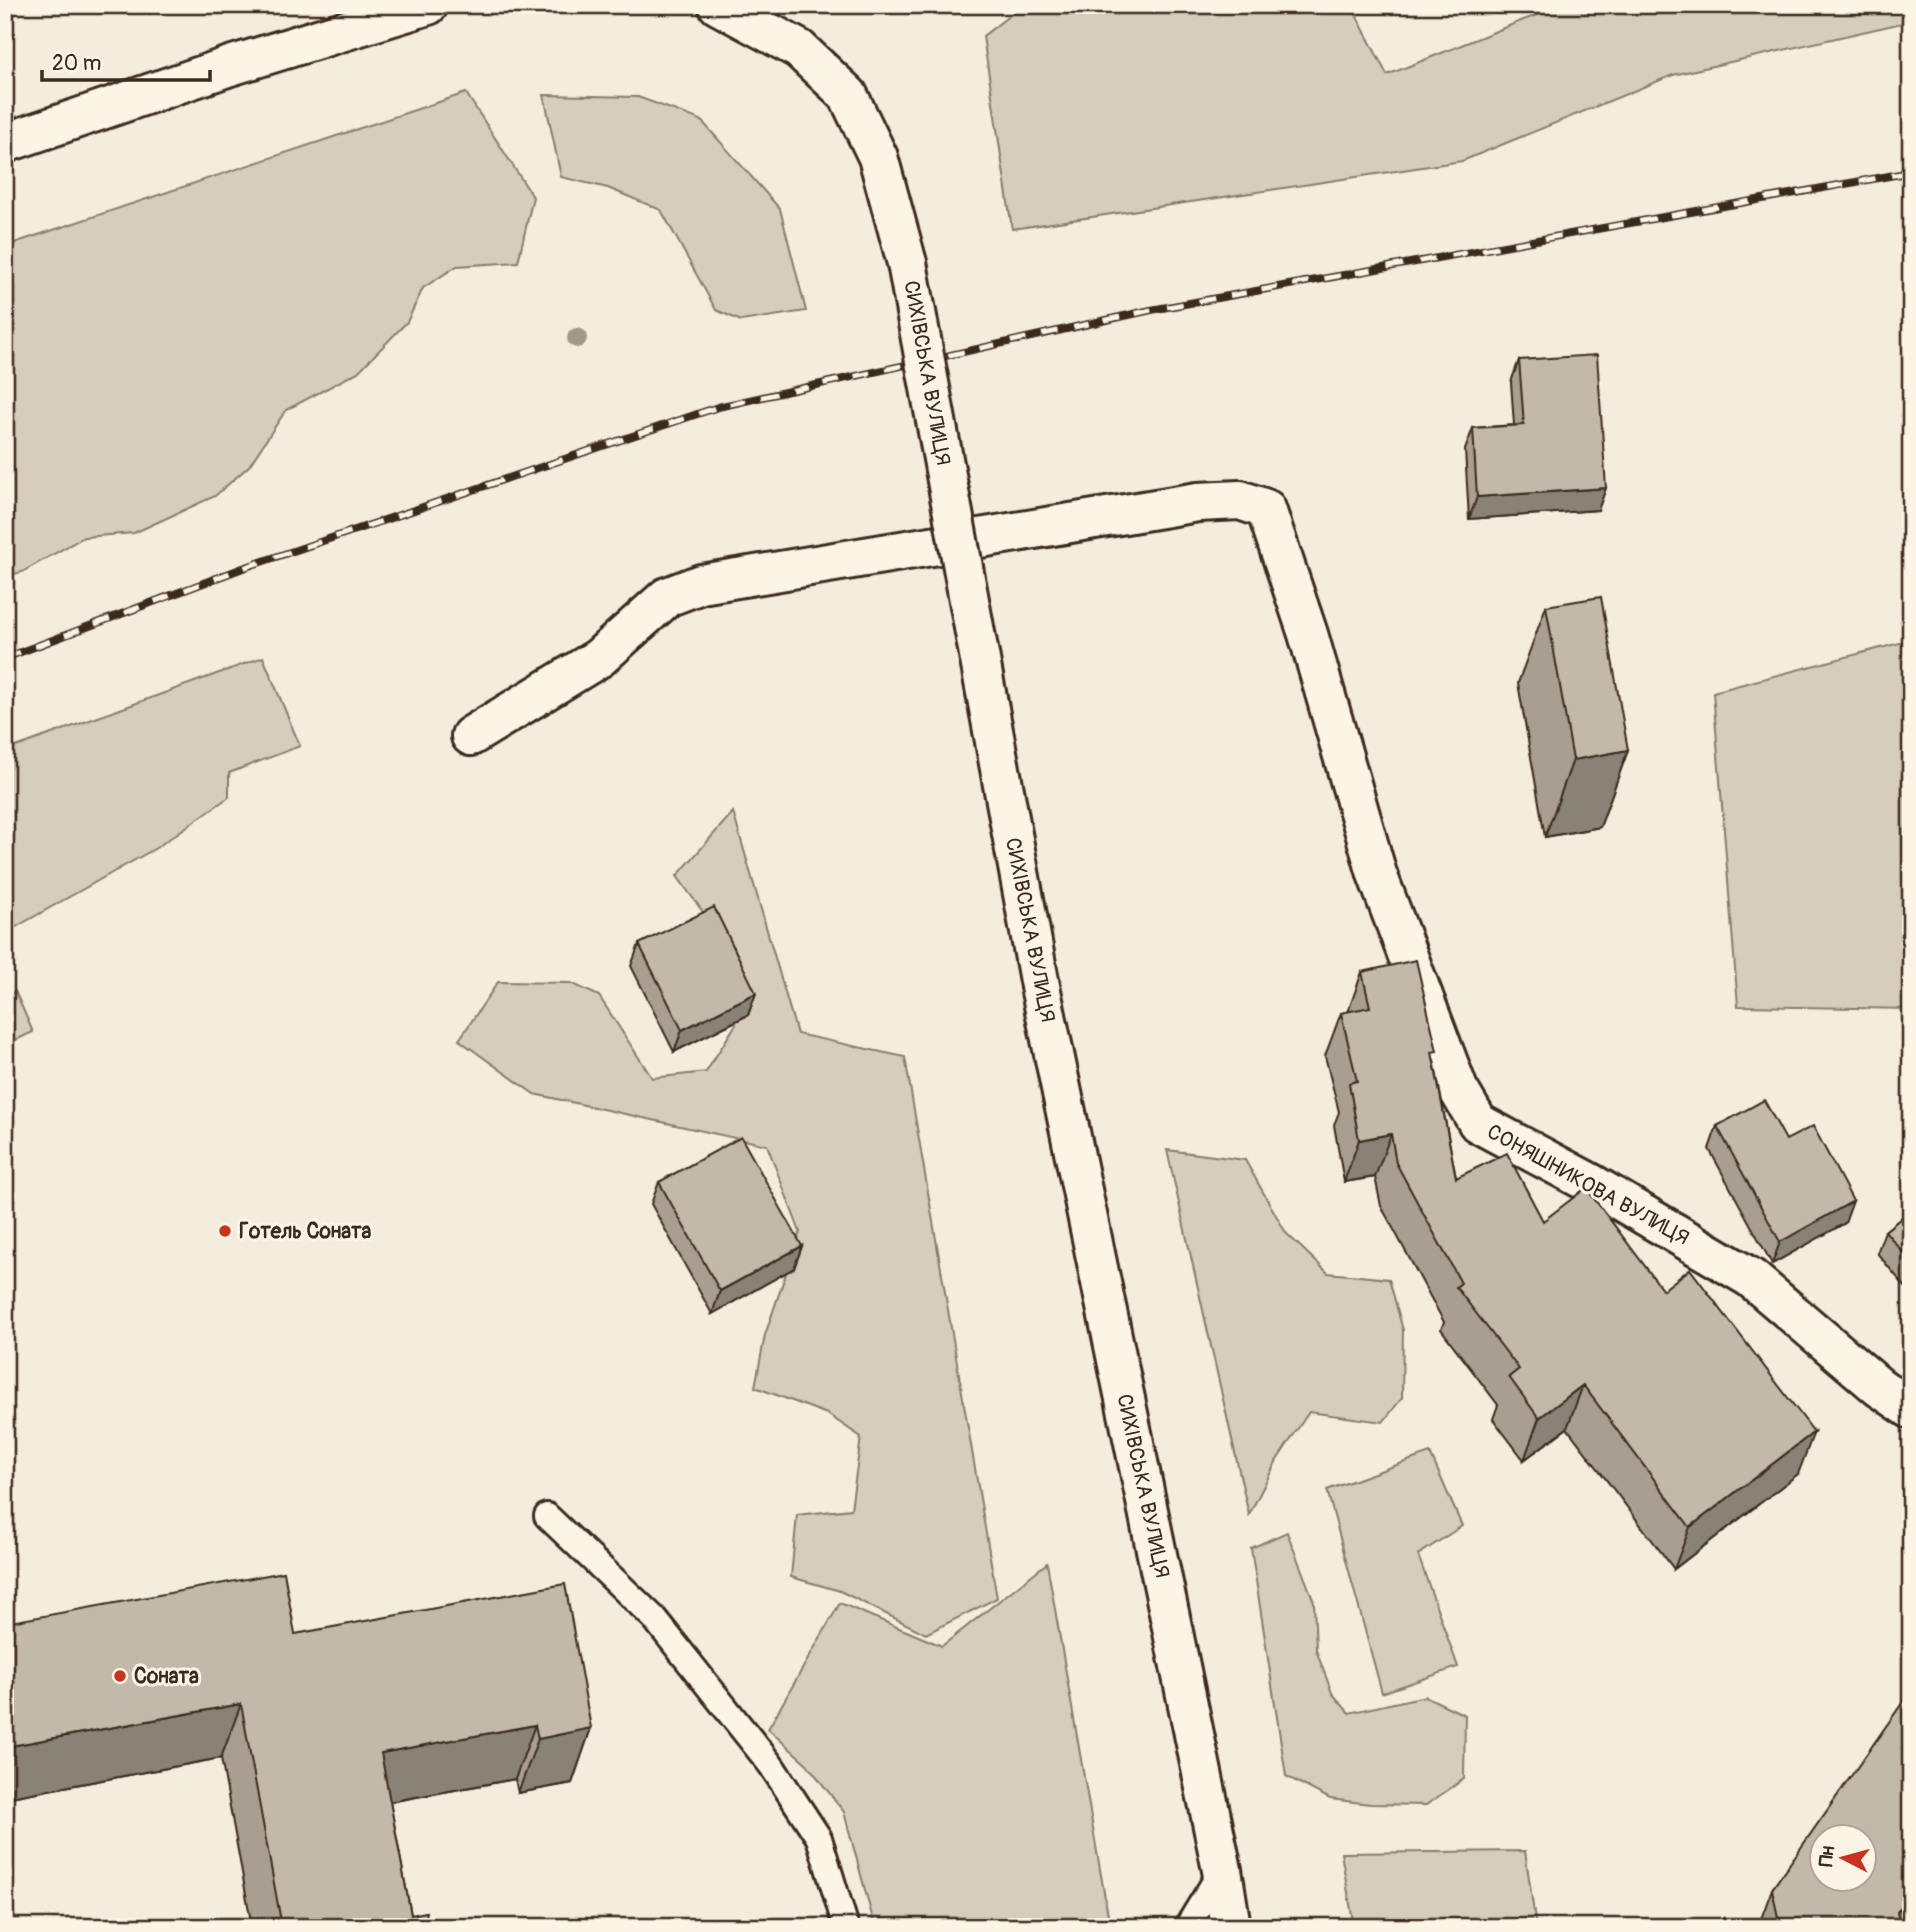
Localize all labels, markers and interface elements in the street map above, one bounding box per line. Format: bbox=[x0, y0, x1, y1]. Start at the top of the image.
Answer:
scale bar bbox=[42, 38, 210, 82]
text: 20 m bbox=[52, 50, 101, 77]
street label: СИХІВСЬКА ВУЛИЦЯ bbox=[897, 278, 957, 468]
street label: СИХІВСЬКА ВУЛИЦЯ bbox=[999, 836, 1061, 1024]
street label: СОНЯШНИКОВА ВУЛИЦЯ bbox=[1482, 1118, 1694, 1252]
place label: Готель Соната bbox=[239, 1218, 371, 1245]
marker: Готель Соната bbox=[217, 1223, 233, 1239]
street label: СИХІВСЬКА ВУЛИЦЯ bbox=[1110, 1392, 1176, 1580]
place label: Соната bbox=[134, 1663, 199, 1690]
marker: Соната bbox=[112, 1668, 128, 1684]
north arrow bbox=[1808, 1824, 1878, 1894]
text: Пн bbox=[1814, 1845, 1840, 1868]

